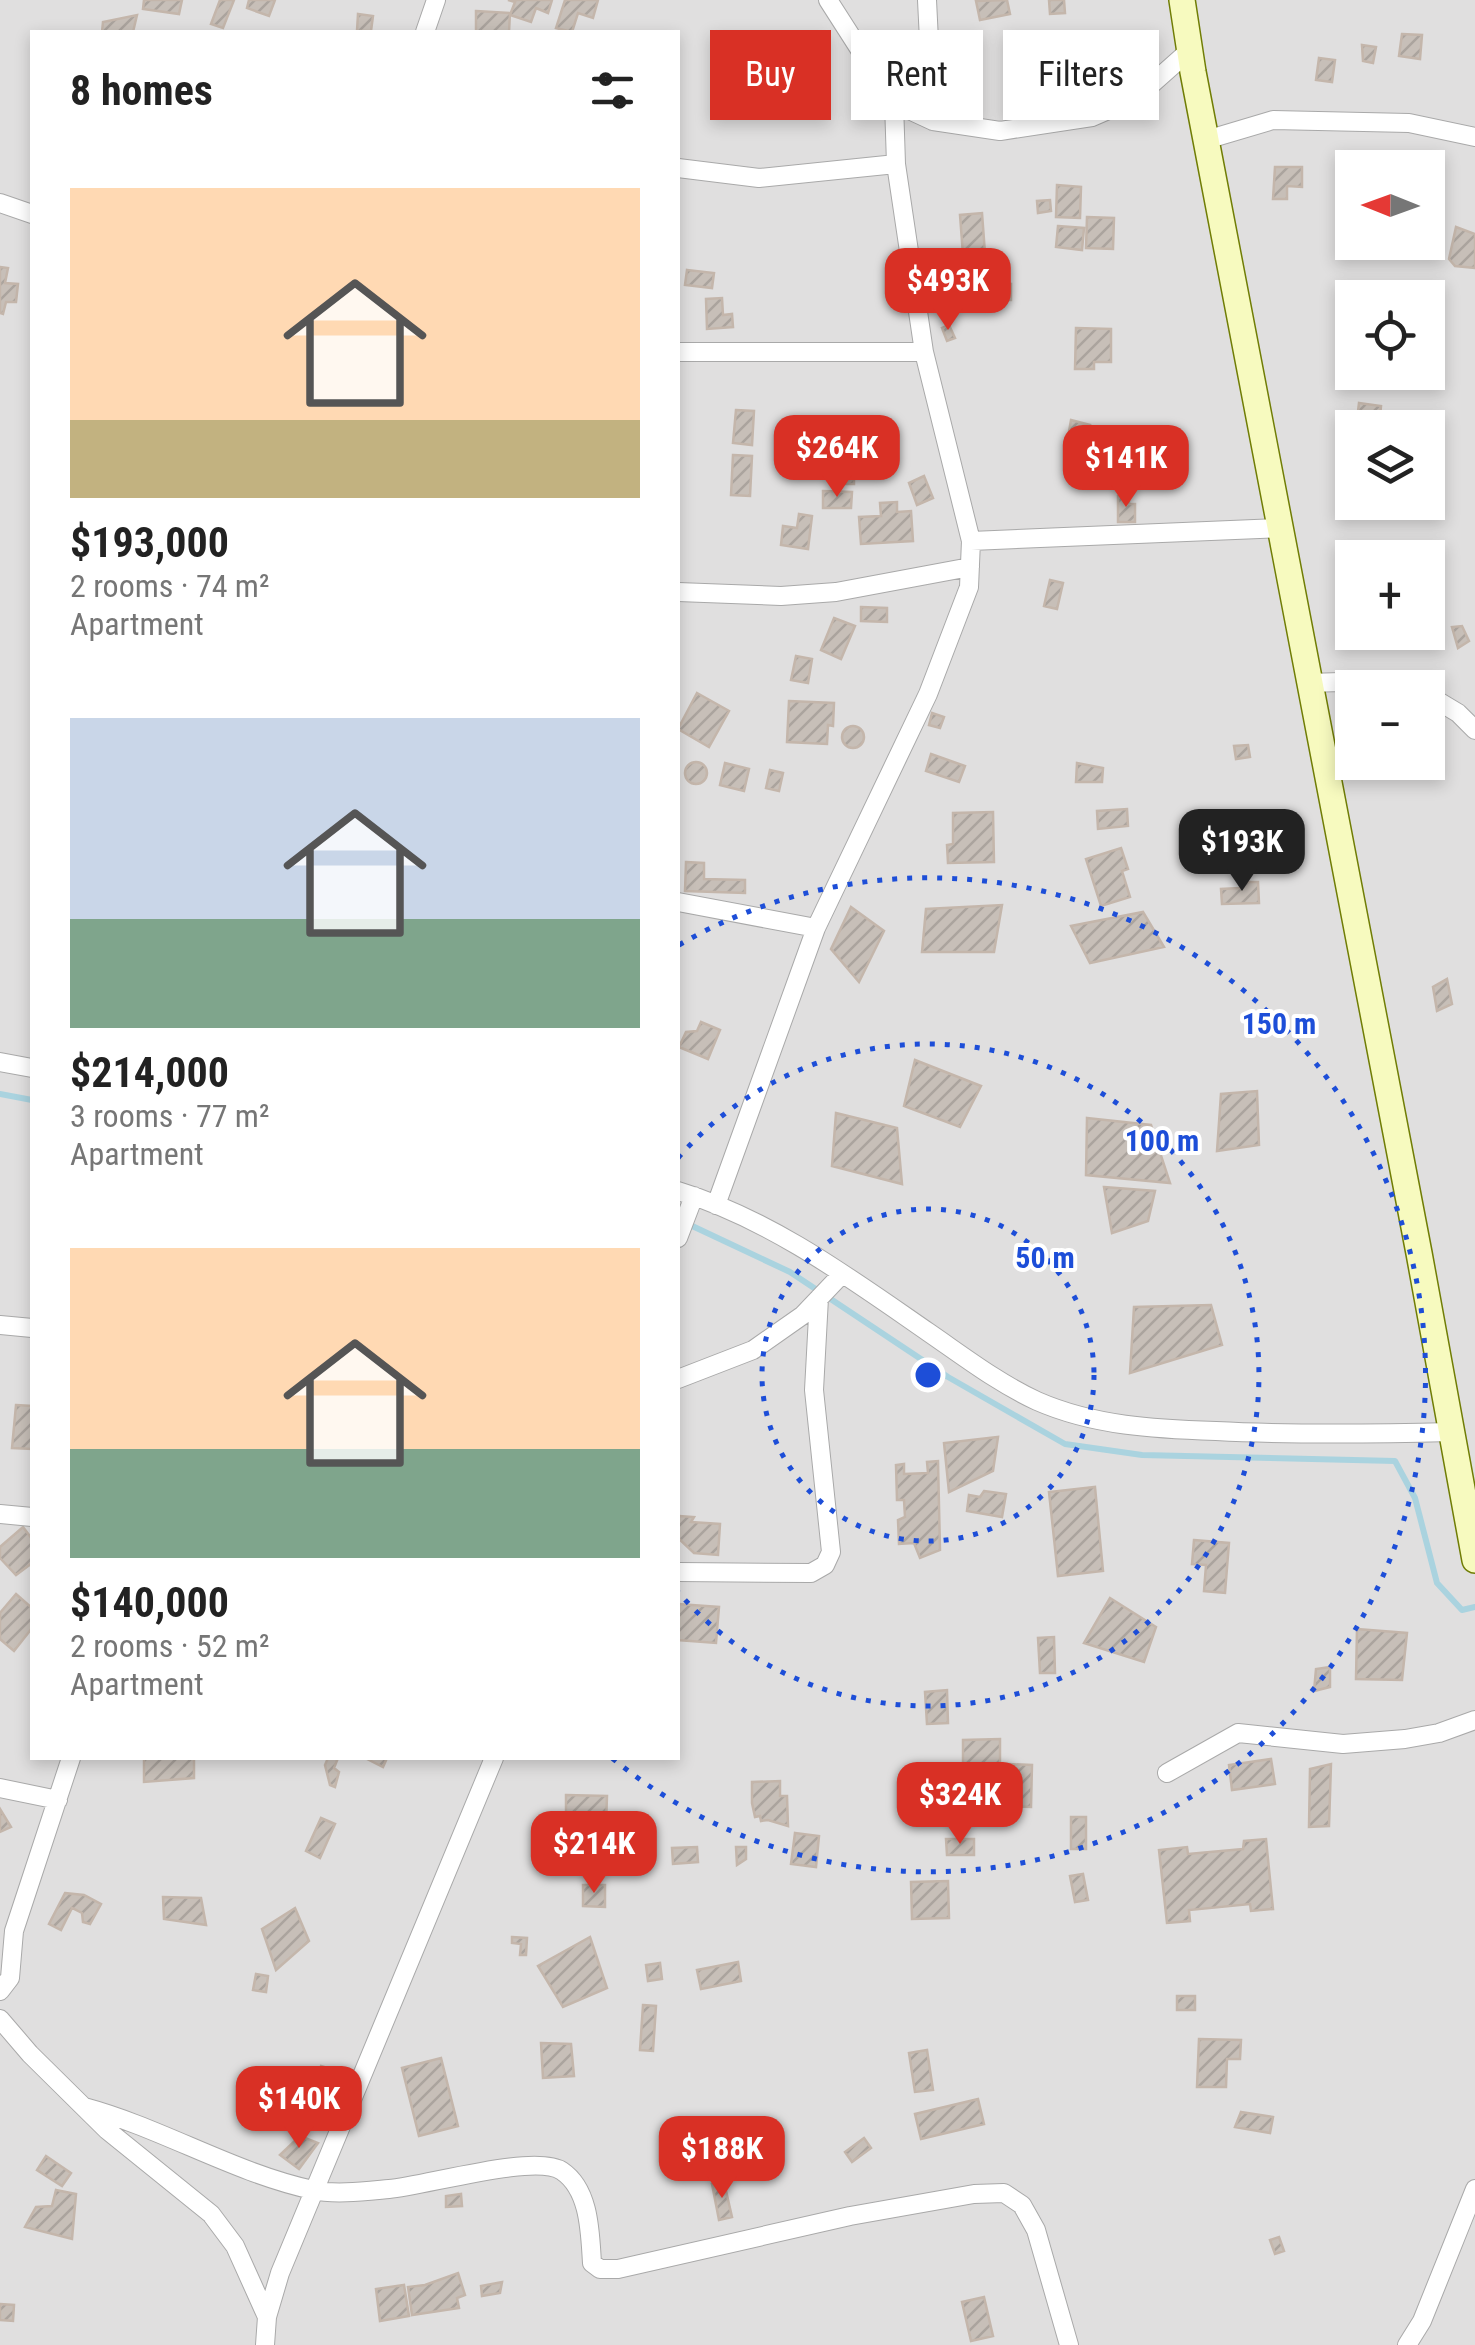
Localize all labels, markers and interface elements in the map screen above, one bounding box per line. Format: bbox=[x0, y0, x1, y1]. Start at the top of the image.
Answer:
chip: Buy bbox=[710, 30, 831, 120]
chip: Rent bbox=[851, 30, 983, 120]
chip: Filters bbox=[1003, 30, 1159, 120]
icon: filters bbox=[585, 63, 640, 118]
text: 8 homes bbox=[70, 66, 213, 115]
north arrow bbox=[1335, 150, 1445, 260]
map controls bbox=[1335, 150, 1445, 780]
pin: $493K bbox=[878, 248, 1018, 333]
icon: home bbox=[265, 253, 445, 433]
text: $493K bbox=[907, 261, 989, 299]
button: locate bbox=[1335, 280, 1445, 390]
button: layers bbox=[1335, 410, 1445, 520]
pin: $264K bbox=[767, 415, 907, 500]
pin: $141K bbox=[1056, 425, 1196, 510]
text: $264K bbox=[796, 428, 878, 466]
text: $141K bbox=[1085, 438, 1167, 476]
text: $193,000 bbox=[70, 518, 229, 567]
button: + bbox=[1335, 540, 1445, 650]
text: 2 rooms · 74 m² bbox=[70, 567, 269, 605]
text: Apartment bbox=[70, 605, 204, 643]
button: − bbox=[1335, 670, 1445, 780]
icon: home bbox=[265, 783, 445, 963]
pin: $193K bbox=[1172, 809, 1312, 894]
text: $193K bbox=[1201, 822, 1283, 860]
text: 150 m bbox=[1242, 1006, 1316, 1041]
text: $214,000 bbox=[70, 1048, 229, 1097]
text: 3 rooms · 77 m² bbox=[70, 1097, 269, 1135]
text: 100 m bbox=[1125, 1123, 1199, 1158]
text: Apartment bbox=[70, 1135, 204, 1173]
text: 50 m bbox=[1015, 1240, 1075, 1275]
icon: home bbox=[265, 1313, 445, 1493]
centre of rings bbox=[910, 1357, 946, 1393]
text: $140,000 bbox=[70, 1578, 229, 1627]
text: 2 rooms · 52 m² bbox=[70, 1627, 269, 1665]
text: Apartment bbox=[70, 1665, 204, 1703]
pin: $324K bbox=[890, 1762, 1030, 1847]
text: $324K bbox=[919, 1775, 1001, 1813]
pin: $214K bbox=[524, 1811, 664, 1896]
text: $214K bbox=[553, 1824, 635, 1862]
pin: $140K bbox=[229, 2066, 369, 2151]
text: $140K bbox=[258, 2079, 340, 2117]
pin: $188K bbox=[652, 2116, 792, 2201]
text: $188K bbox=[681, 2129, 763, 2167]

